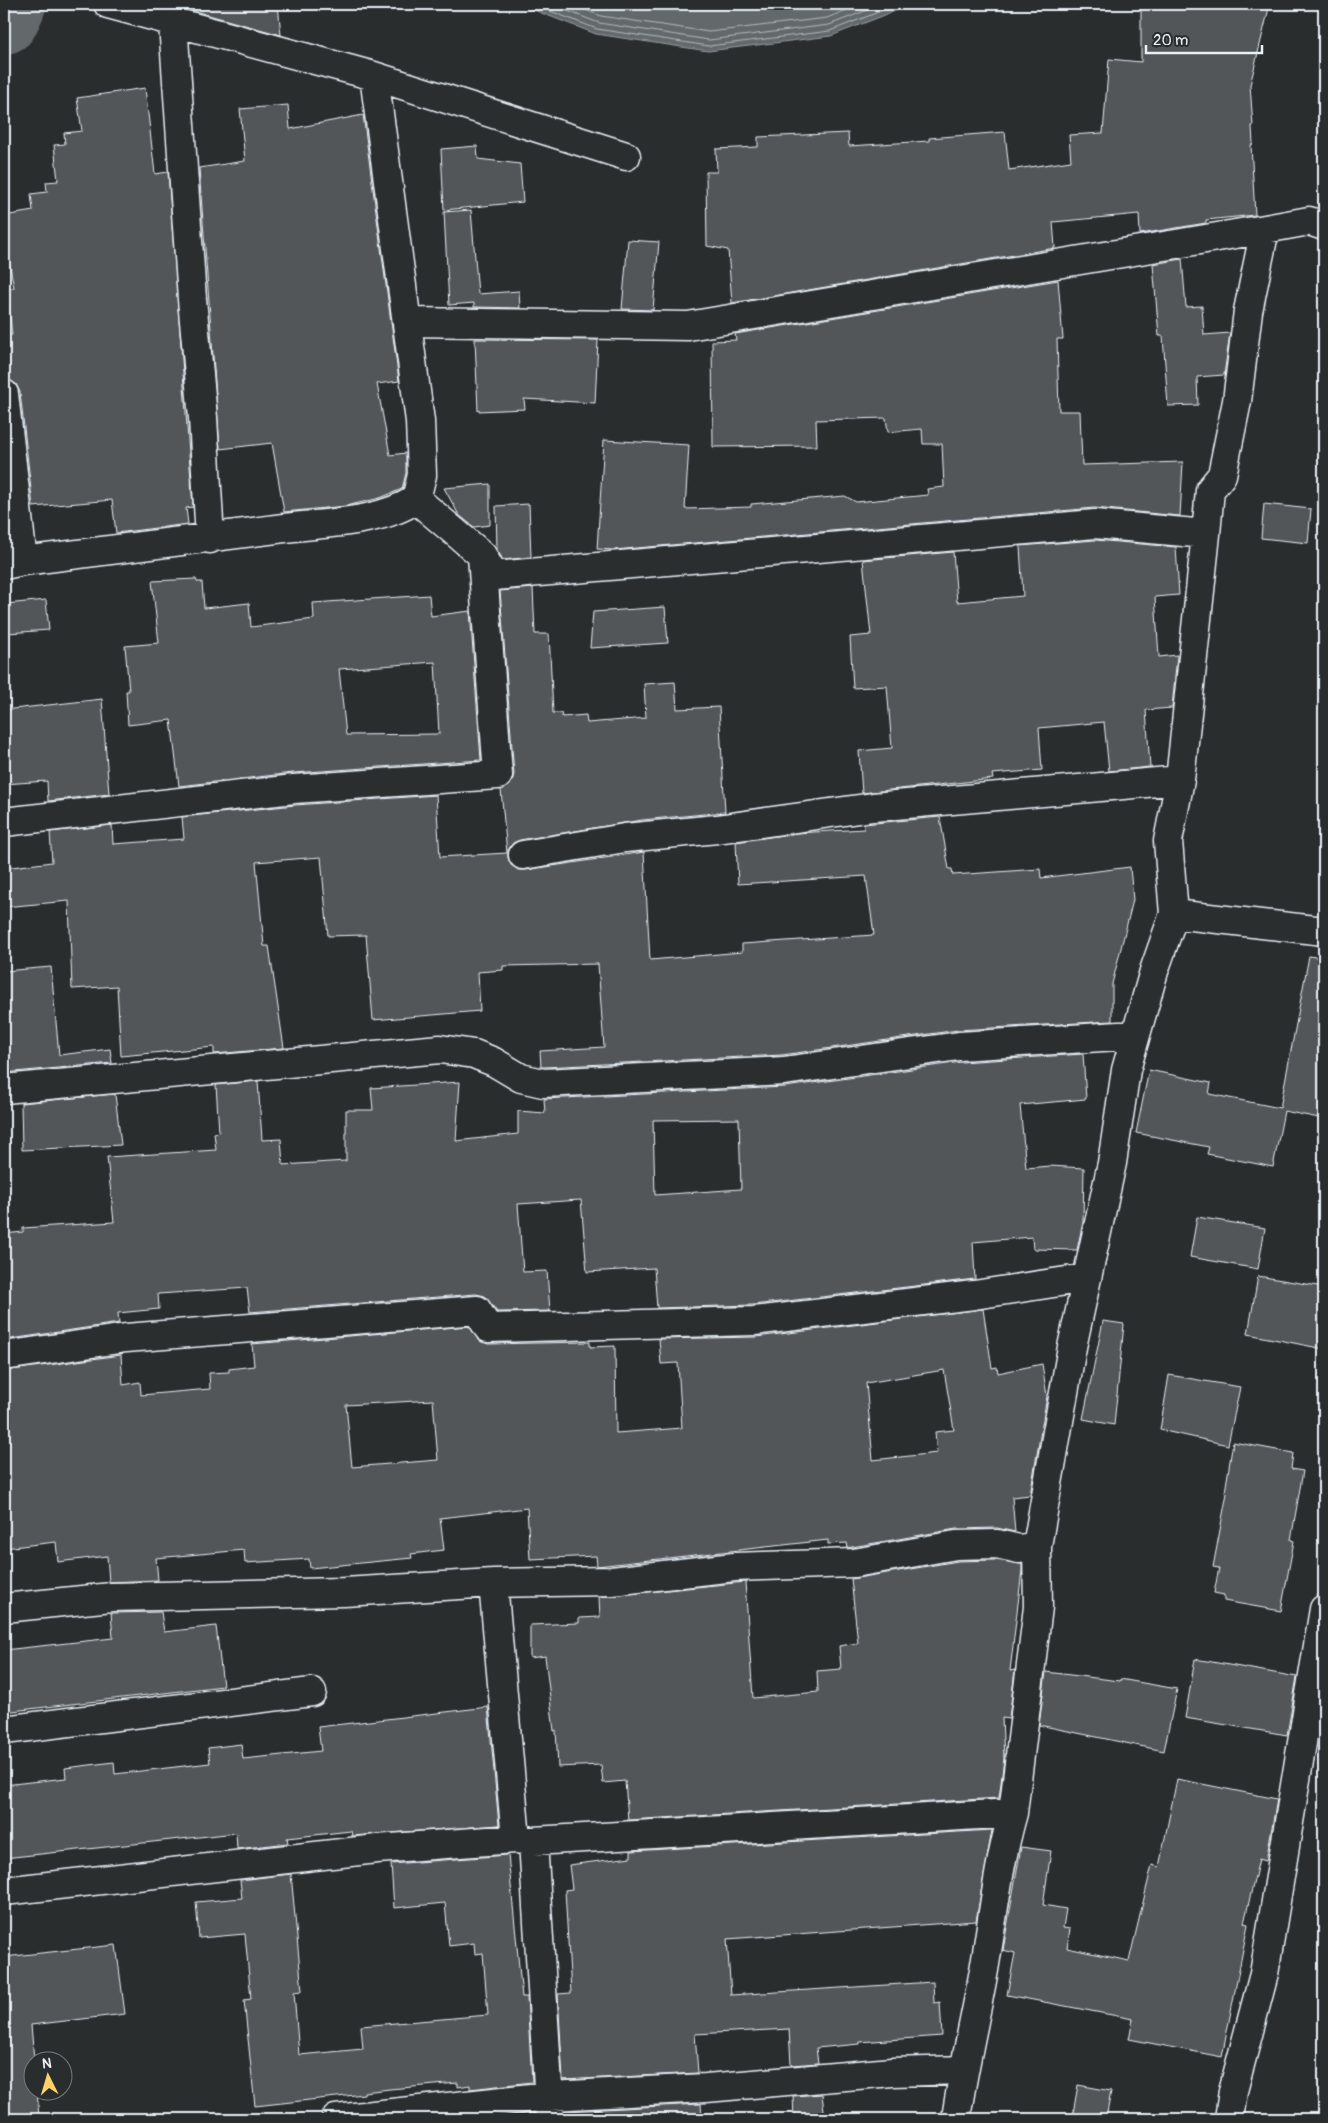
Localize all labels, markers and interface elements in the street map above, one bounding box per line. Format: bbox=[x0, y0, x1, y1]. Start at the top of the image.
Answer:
scale bar bbox=[1146, 22, 1262, 54]
text: 20 m bbox=[1153, 31, 1188, 50]
north arrow bbox=[22, 2050, 72, 2100]
text: N bbox=[41, 2055, 52, 2072]

